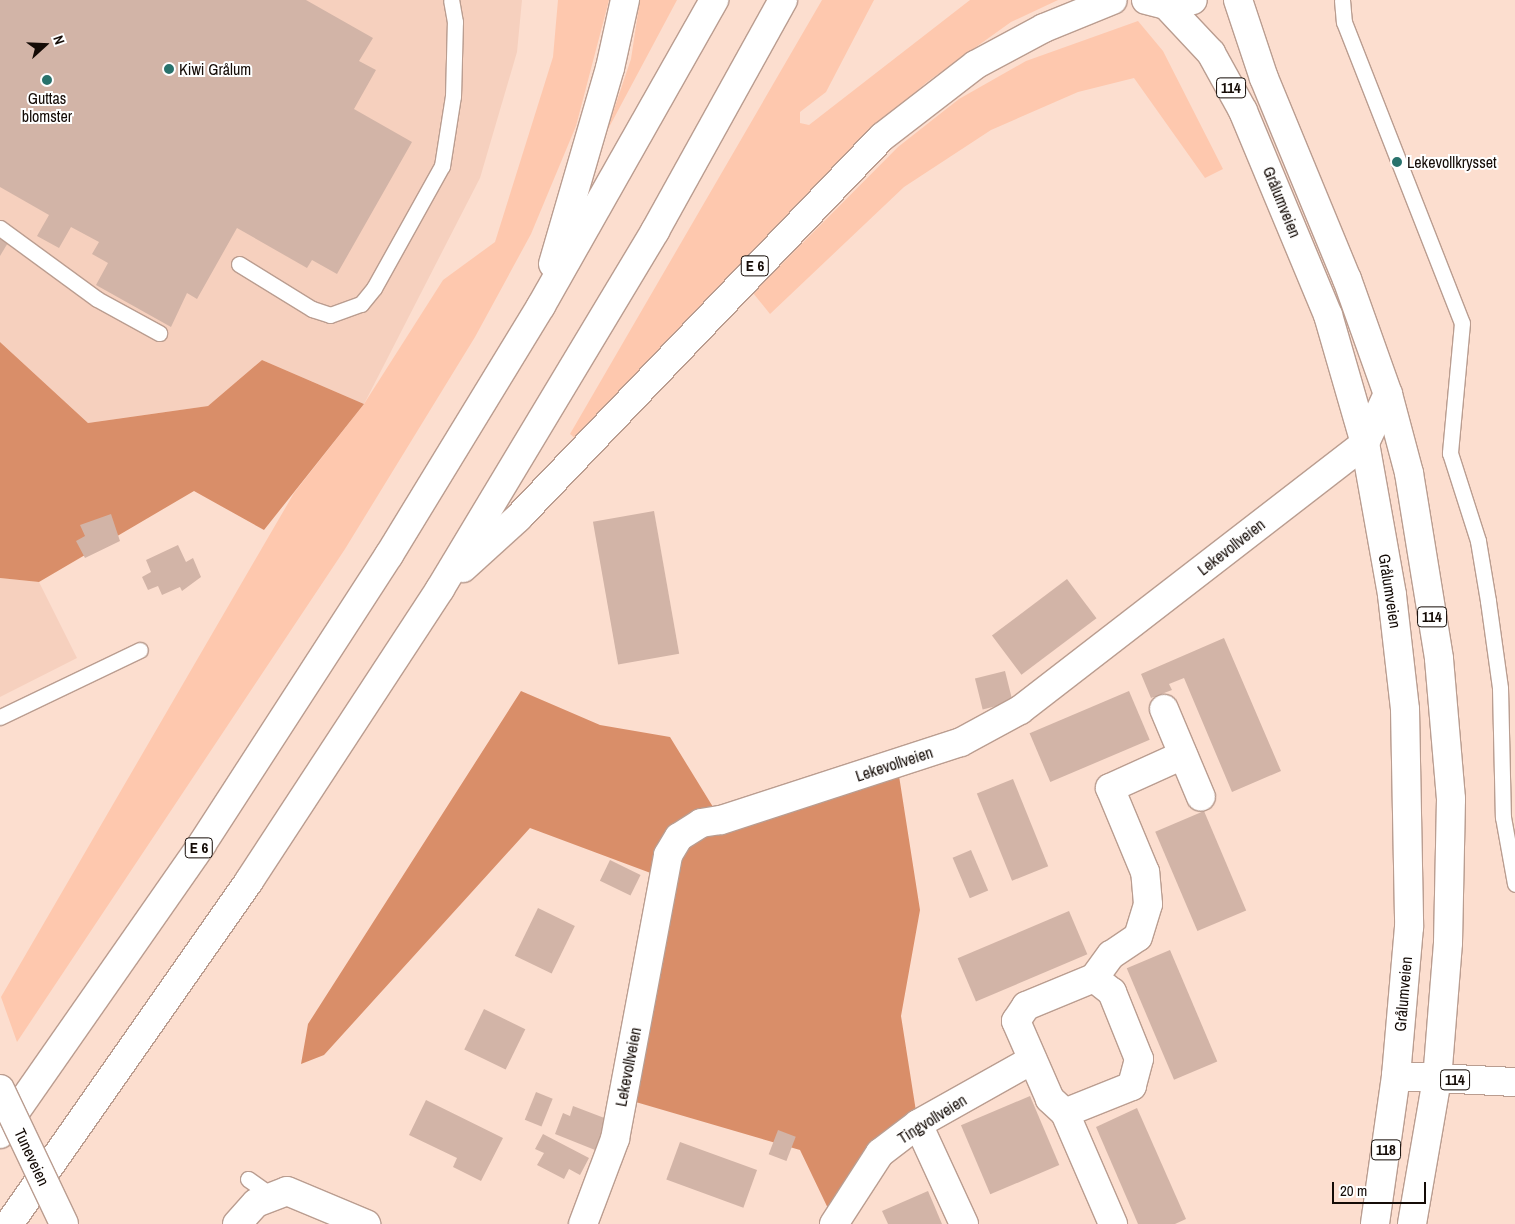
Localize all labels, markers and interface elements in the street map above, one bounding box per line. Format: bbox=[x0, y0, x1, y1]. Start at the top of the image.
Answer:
north arrow bbox=[20, 20, 70, 70]
text: N bbox=[49, 33, 69, 47]
place label: Kiwi Grålum bbox=[179, 59, 251, 79]
marker: Kiwi Grålum bbox=[163, 63, 175, 75]
marker: Guttas blomster bbox=[41, 74, 53, 86]
road number: 114 bbox=[1216, 76, 1246, 100]
place label: Guttas blomster bbox=[22, 88, 72, 126]
place label: Lekevollkrysset bbox=[1407, 152, 1497, 172]
marker: Lekevollkrysset bbox=[1391, 156, 1403, 168]
street label: Grålumveien bbox=[1259, 164, 1305, 240]
road number: E 6 bbox=[740, 254, 770, 278]
street label: Lekevollveien bbox=[1193, 515, 1269, 579]
street label: Grålumveien bbox=[1375, 552, 1405, 630]
road number: 114 bbox=[1417, 604, 1447, 630]
street label: Lekevollveien bbox=[853, 742, 935, 786]
road number: E 6 bbox=[184, 836, 214, 860]
street label: Grålumveien bbox=[1390, 956, 1416, 1032]
street label: Lekevollveien bbox=[611, 1026, 645, 1108]
road number: 114 bbox=[1440, 1068, 1470, 1092]
street label: Tingvollveien bbox=[894, 1090, 970, 1148]
street label: Tuneveien bbox=[10, 1125, 54, 1189]
road number: 118 bbox=[1371, 1138, 1401, 1162]
scale bar bbox=[1335, 1172, 1429, 1204]
text: 20 m bbox=[1340, 1180, 1367, 1201]

